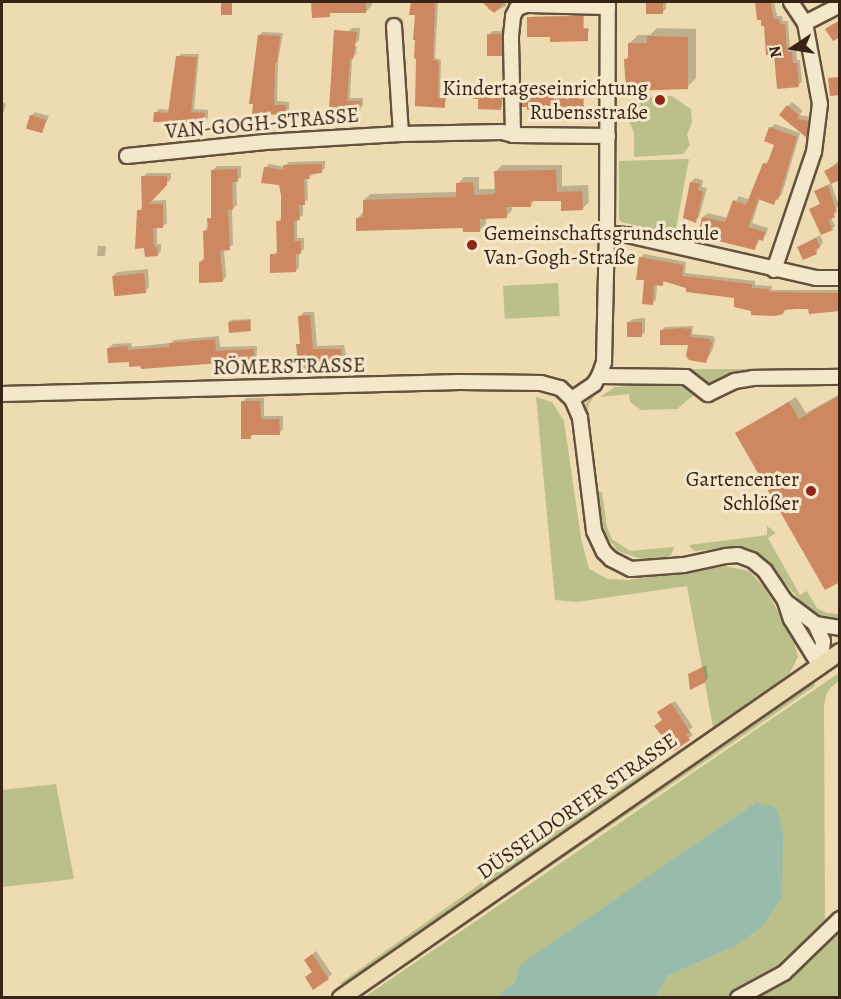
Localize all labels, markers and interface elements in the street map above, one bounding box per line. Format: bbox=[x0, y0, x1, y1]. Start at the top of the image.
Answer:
north arrow bbox=[763, 18, 823, 78]
text: N bbox=[763, 44, 787, 60]
place label: Kindertageseinrichtung Rubensstraße bbox=[442, 75, 648, 125]
marker: Kindertageseinrichtung Rubensstraße bbox=[653, 93, 667, 107]
street label: VAN-GOGH-STRASSE bbox=[164, 102, 360, 144]
place label: Gemeinschaftsgrundschule Van-Gogh-Straße bbox=[484, 220, 719, 270]
marker: Gemeinschaftsgrundschule Van-Gogh-Straße bbox=[465, 238, 479, 252]
street label: RÖMERSTRASSE bbox=[213, 352, 365, 380]
place label: Gartencenter Schlößer bbox=[686, 466, 799, 516]
marker: Gartencenter Schlößer bbox=[804, 484, 818, 498]
street label: DÜSSELDORFER STRASSE bbox=[472, 727, 682, 885]

